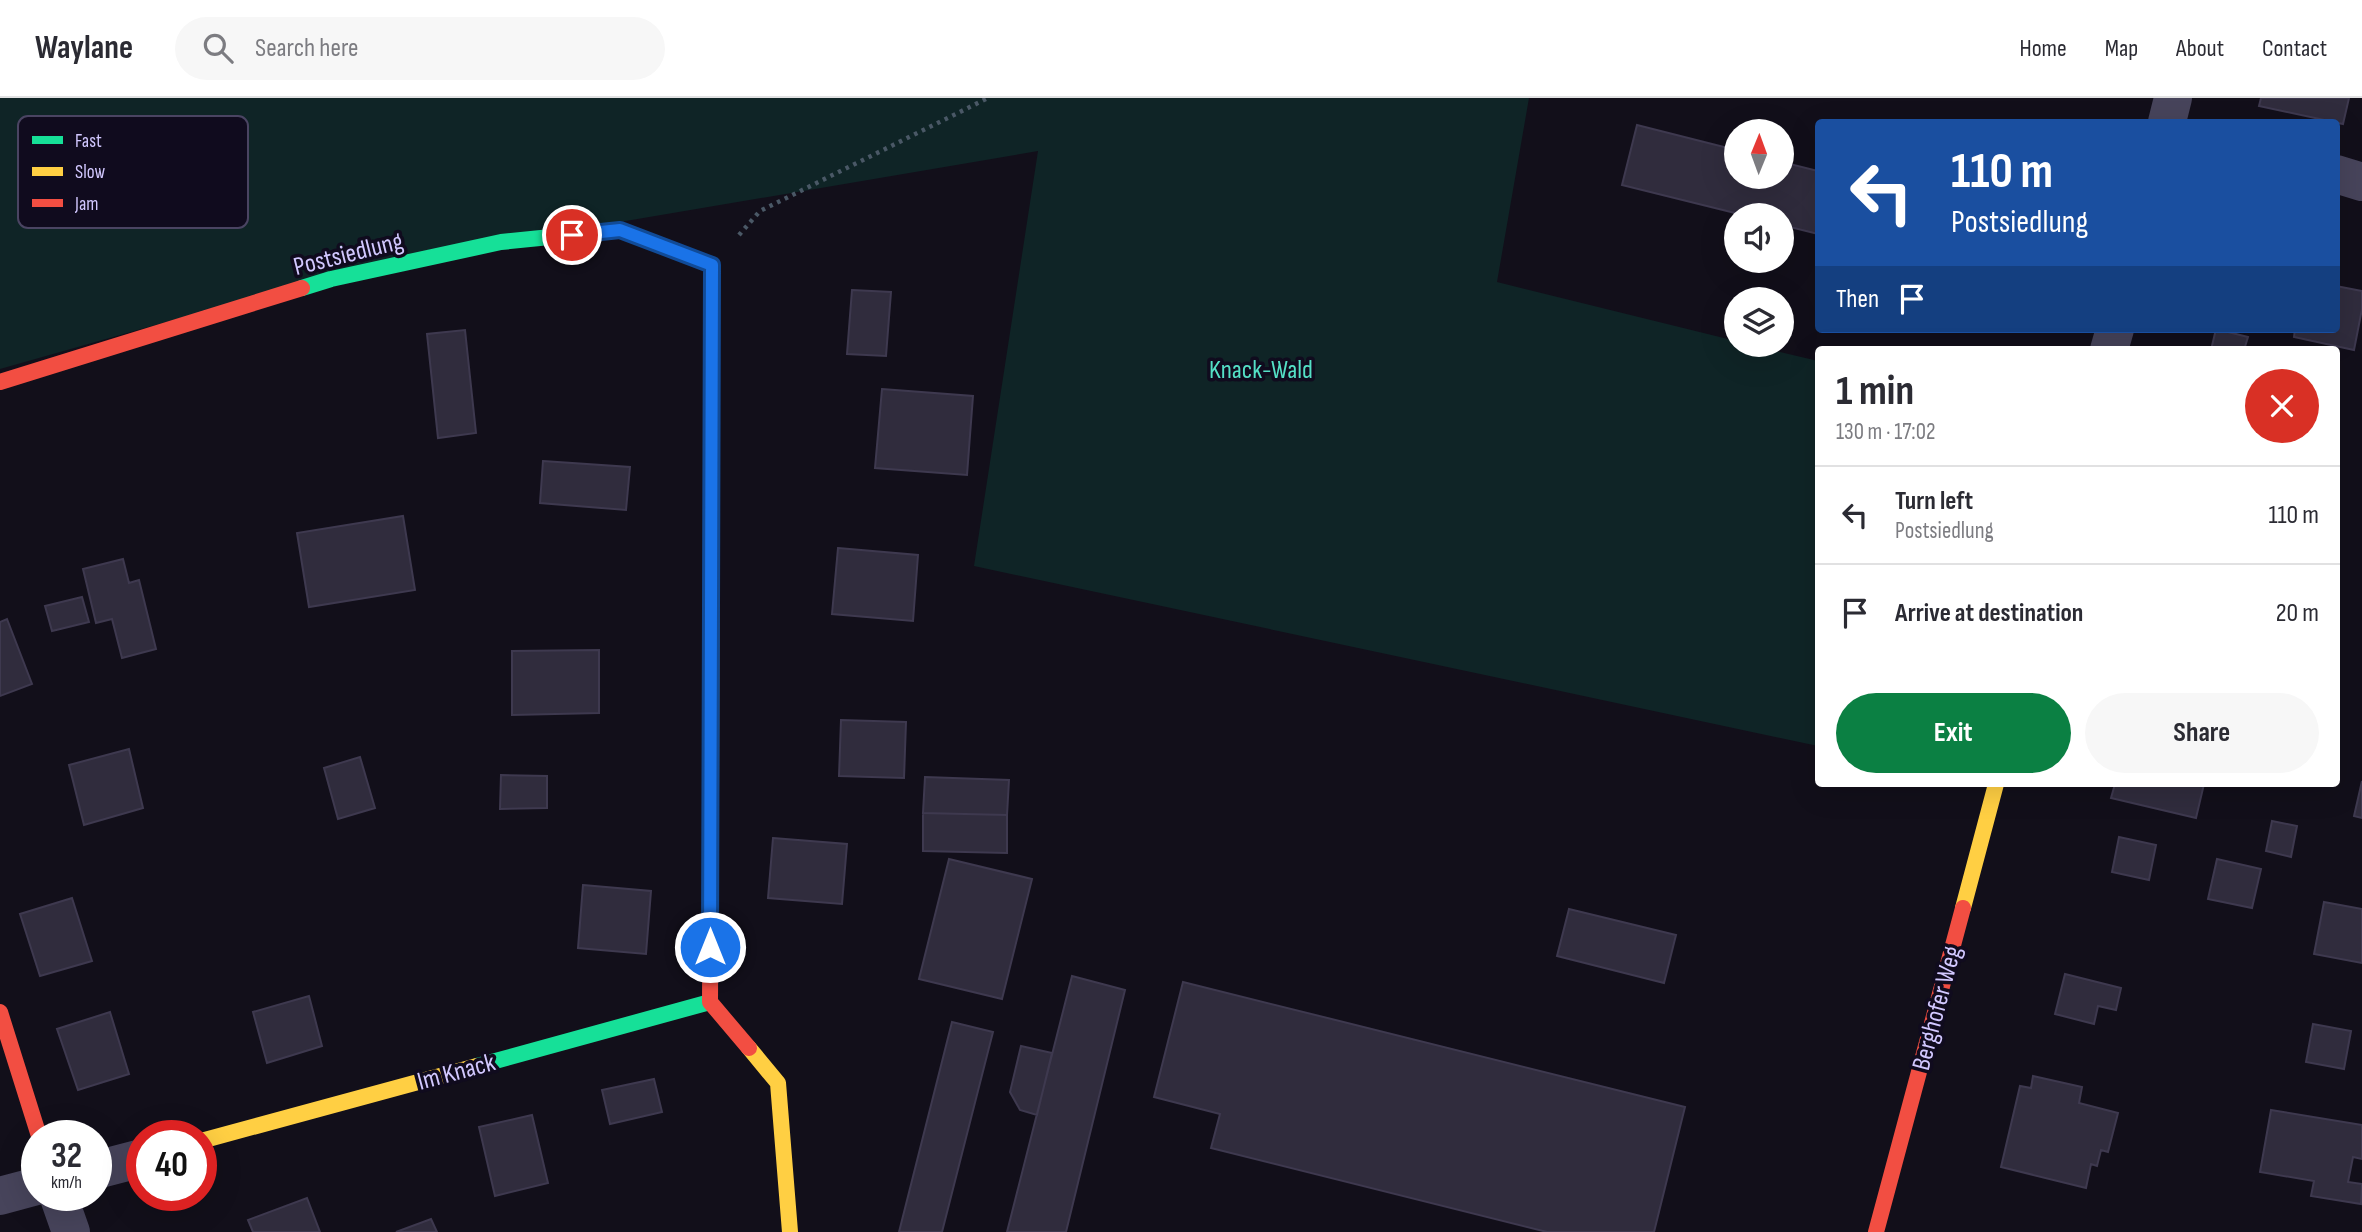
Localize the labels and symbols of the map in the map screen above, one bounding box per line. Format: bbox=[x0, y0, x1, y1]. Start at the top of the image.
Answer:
legend bbox=[18, 116, 248, 228]
north arrow bbox=[1724, 119, 1794, 189]
text: Fast bbox=[75, 130, 102, 153]
text: Slow bbox=[75, 161, 105, 184]
text: Jam bbox=[74, 193, 98, 216]
pin bbox=[542, 205, 602, 265]
street label: Postsiedlung bbox=[291, 226, 406, 283]
park label: Knack-Wald bbox=[1209, 355, 1313, 386]
position arrow bbox=[673, 910, 747, 984]
street label: Berghofer Weg bbox=[1906, 943, 1969, 1074]
street label: Im Knack bbox=[414, 1047, 499, 1098]
speed limit sign: 40 bbox=[126, 1120, 217, 1211]

